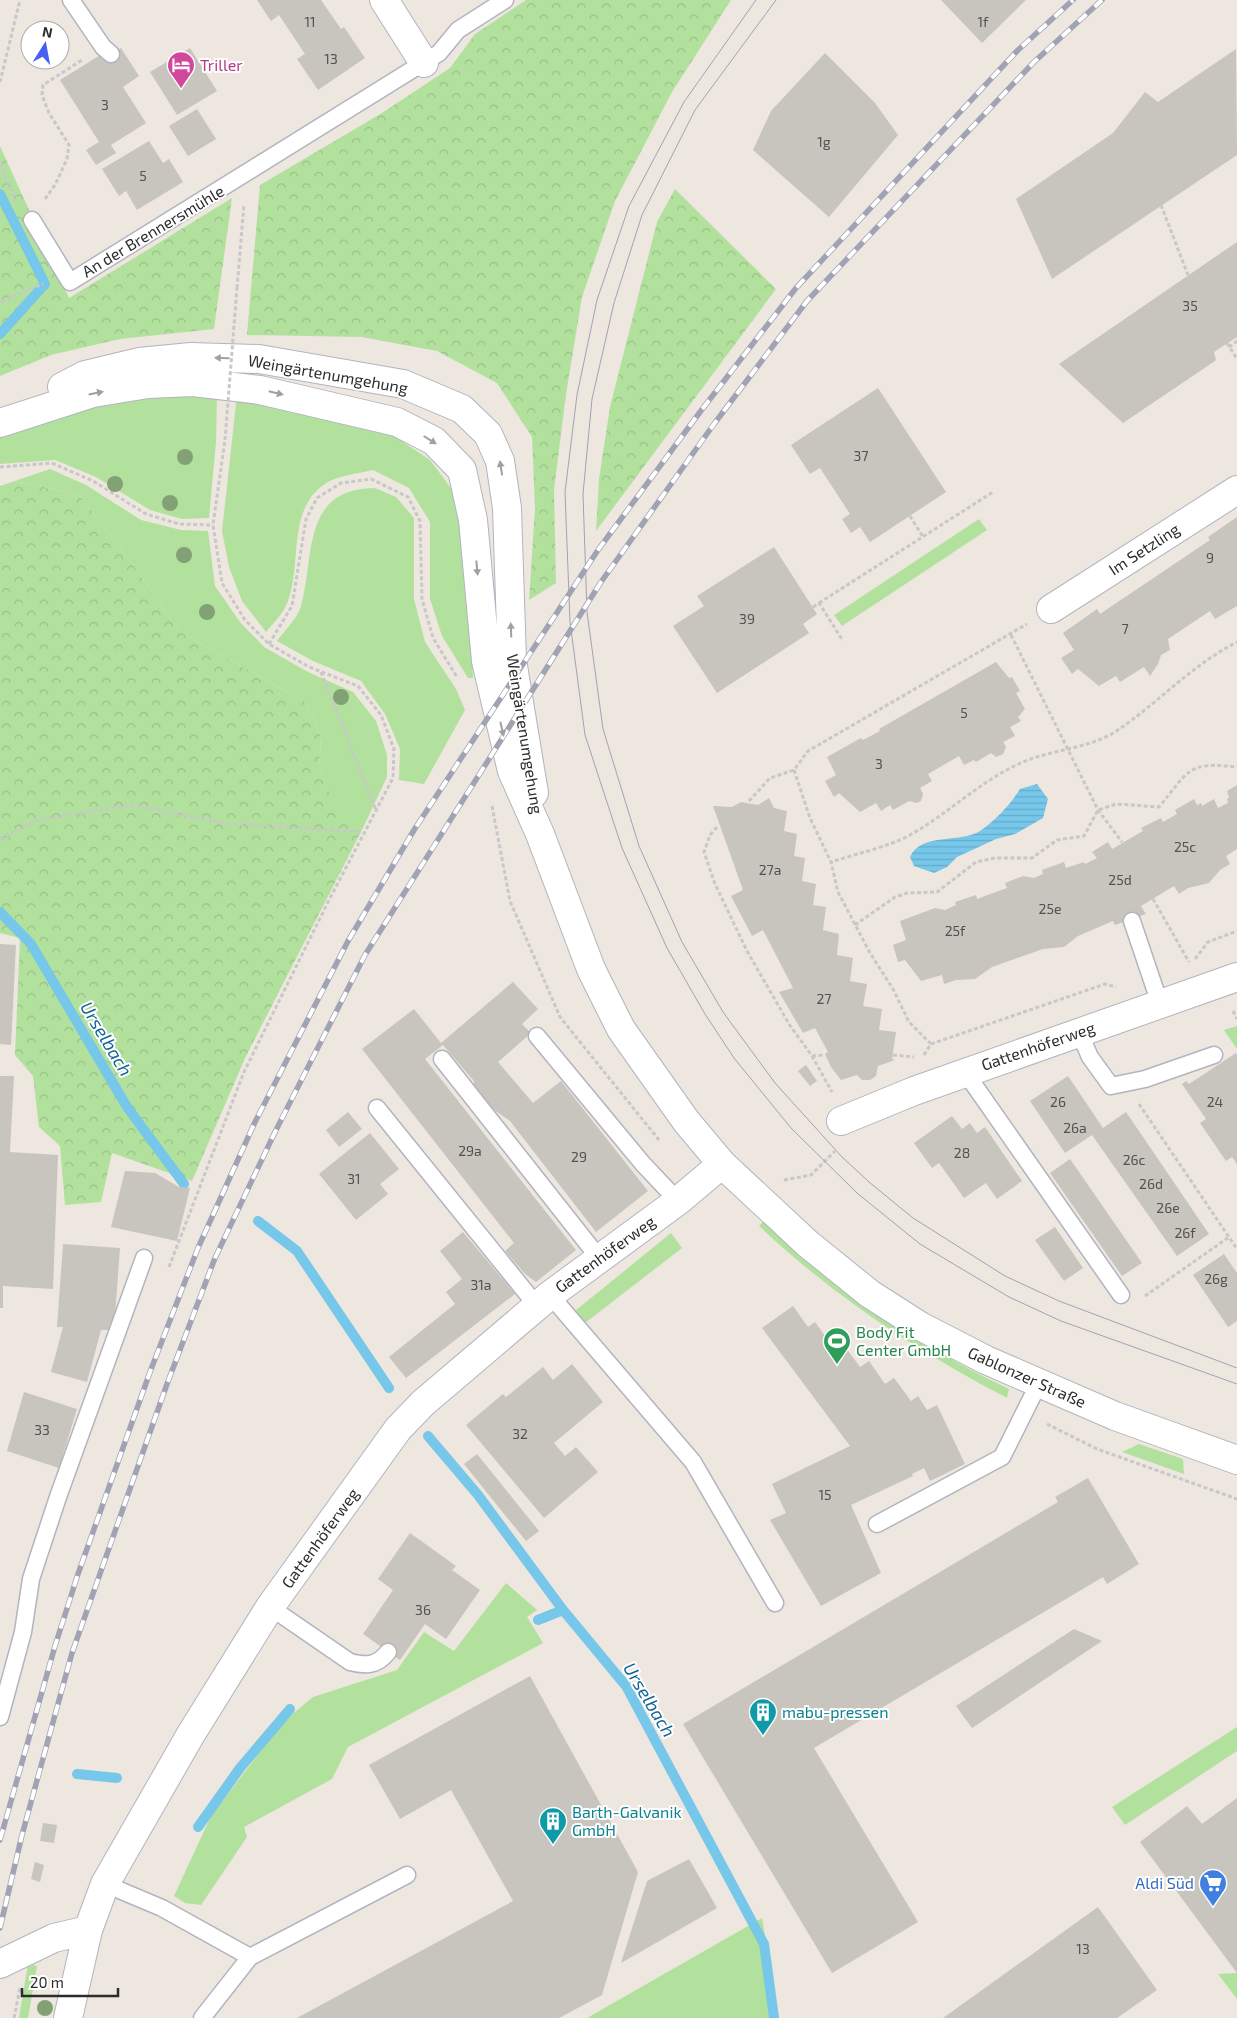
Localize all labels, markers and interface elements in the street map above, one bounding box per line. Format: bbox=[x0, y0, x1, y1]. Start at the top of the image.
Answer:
house number: 11 bbox=[304, 13, 316, 30]
house number: 1f bbox=[978, 13, 989, 30]
north arrow bbox=[20, 20, 70, 70]
text: N bbox=[41, 22, 54, 41]
hotel icon: Triller bbox=[166, 50, 196, 89]
house number: 13 bbox=[324, 50, 338, 67]
place label: Triller bbox=[200, 55, 243, 74]
house number: 3 bbox=[101, 96, 109, 113]
house number: 1g bbox=[817, 133, 831, 150]
house number: 5 bbox=[139, 167, 147, 184]
street label: An der Brennersmühle bbox=[78, 181, 227, 281]
house number: 35 bbox=[1182, 297, 1198, 314]
street label: Weingärtenumgehung bbox=[247, 350, 410, 397]
one-way arrow bbox=[214, 353, 230, 361]
one-way arrow bbox=[89, 388, 105, 396]
one-way arrow bbox=[268, 389, 283, 397]
one-way arrow bbox=[424, 435, 437, 445]
house number: 37 bbox=[854, 447, 868, 464]
one-way arrow bbox=[496, 460, 504, 476]
street label: Im Setzling bbox=[1105, 519, 1183, 578]
house number: 9 bbox=[1206, 549, 1214, 566]
one-way arrow bbox=[473, 561, 481, 577]
house number: 39 bbox=[739, 610, 755, 627]
house number: 7 bbox=[1121, 620, 1129, 637]
one-way arrow bbox=[507, 622, 515, 638]
street label: Weingärtenumgehung bbox=[503, 652, 548, 815]
house number: 5 bbox=[960, 704, 968, 721]
one-way arrow bbox=[498, 721, 506, 736]
house number: 3 bbox=[875, 755, 883, 772]
house number: 25c bbox=[1174, 838, 1196, 855]
house number: 27a bbox=[759, 861, 781, 878]
house number: 25d bbox=[1108, 871, 1132, 888]
house number: 25e bbox=[1039, 900, 1061, 917]
house number: 25f bbox=[945, 922, 966, 939]
house number: 27 bbox=[816, 990, 832, 1007]
water label: Urselbach bbox=[76, 997, 138, 1080]
street label: Gattenhöferweg bbox=[979, 1017, 1097, 1074]
house number: 26 bbox=[1050, 1093, 1066, 1110]
house number: 24 bbox=[1207, 1093, 1223, 1110]
house number: 26a bbox=[1063, 1119, 1087, 1136]
house number: 29a bbox=[458, 1142, 482, 1159]
house number: 28 bbox=[954, 1144, 970, 1161]
house number: 29 bbox=[571, 1148, 587, 1165]
house number: 26c bbox=[1123, 1151, 1146, 1168]
house number: 31 bbox=[347, 1170, 361, 1187]
house number: 26d bbox=[1139, 1175, 1163, 1192]
house number: 26e bbox=[1156, 1199, 1180, 1216]
street label: Gattenhöferweg bbox=[551, 1211, 658, 1296]
house number: 26f bbox=[1174, 1224, 1196, 1241]
house number: 26g bbox=[1204, 1270, 1228, 1287]
house number: 31a bbox=[470, 1276, 492, 1293]
place label: Body Fit Center GmbH bbox=[856, 1322, 951, 1359]
sports icon: Body Fit Center GmbH bbox=[822, 1326, 852, 1365]
street label: Gablonzer Straße bbox=[965, 1342, 1089, 1411]
house number: 33 bbox=[34, 1421, 50, 1438]
house number: 32 bbox=[512, 1425, 528, 1442]
street label: Gattenhöferweg bbox=[277, 1484, 362, 1591]
house number: 15 bbox=[818, 1486, 832, 1503]
house number: 36 bbox=[415, 1601, 431, 1618]
water label: Urselbach bbox=[619, 1658, 681, 1741]
building icon: mabu-pressen bbox=[748, 1697, 778, 1736]
place label: mabu-pressen bbox=[782, 1702, 888, 1721]
place label: Barth-Galvanik GmbH bbox=[572, 1802, 682, 1839]
building icon: Barth-Galvanik GmbH bbox=[538, 1806, 568, 1845]
supermarket icon: Aldi Süd bbox=[1198, 1868, 1228, 1907]
place label: Aldi Süd bbox=[1135, 1873, 1194, 1892]
house number: 13 bbox=[1076, 1940, 1090, 1957]
scale bar bbox=[22, 1966, 119, 1998]
text: 20 m bbox=[30, 1973, 64, 1991]

